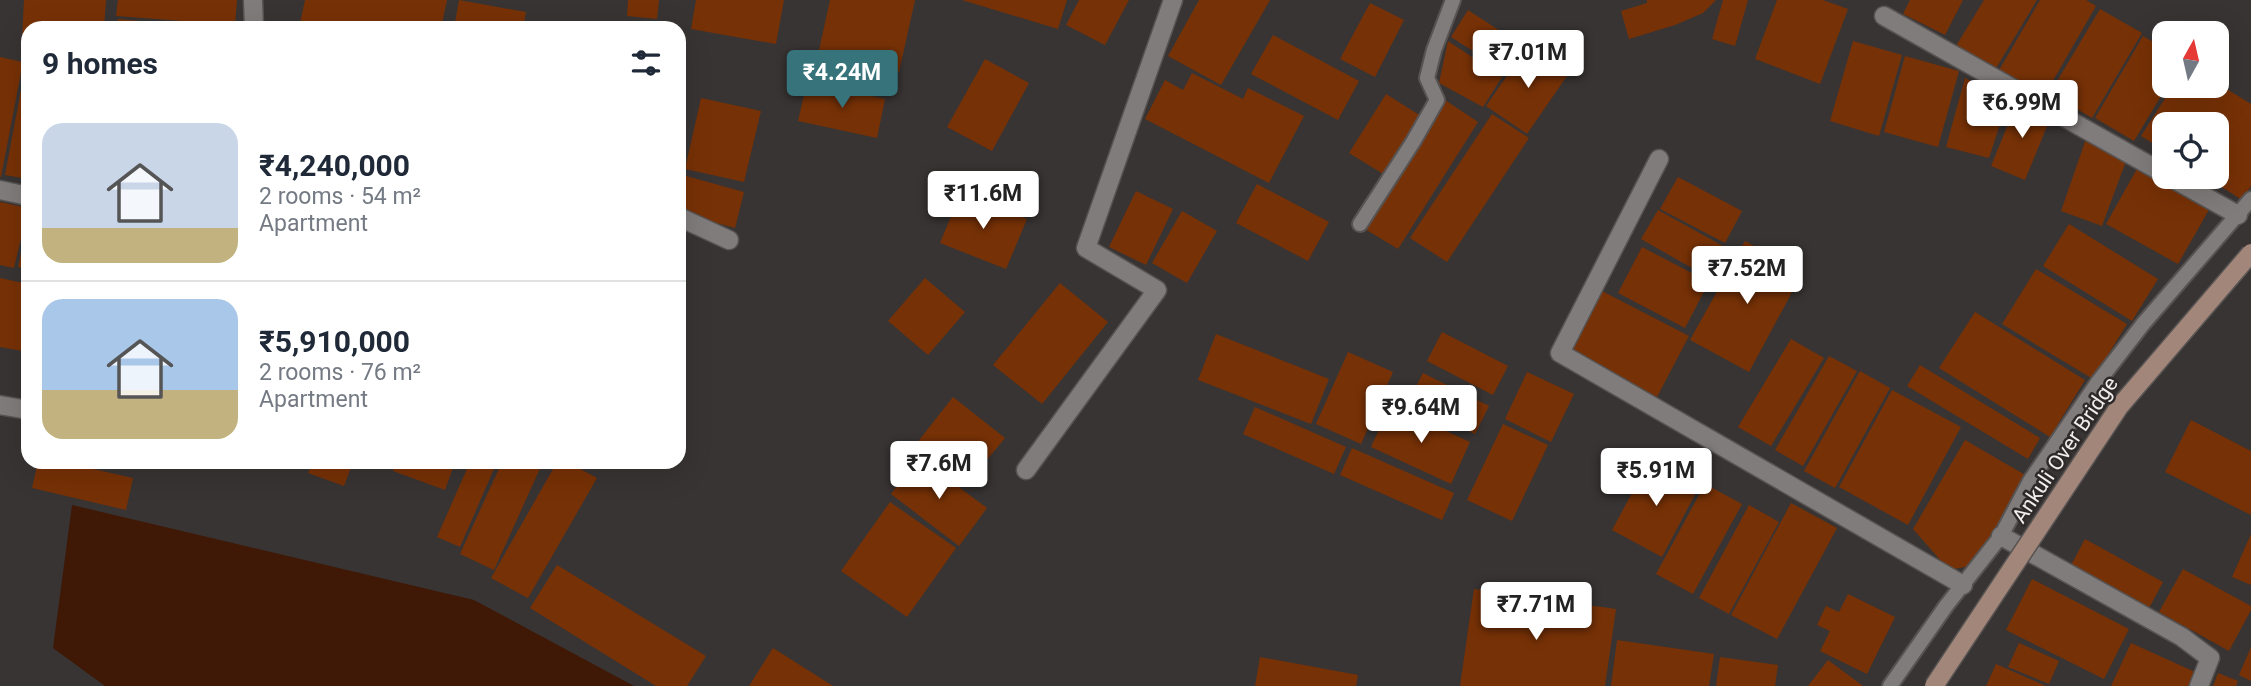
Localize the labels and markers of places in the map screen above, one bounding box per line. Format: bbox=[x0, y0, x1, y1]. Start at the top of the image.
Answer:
pin: ₹7.01M bbox=[1471, 31, 1585, 90]
pin: ₹4.24M bbox=[785, 50, 899, 110]
pin: ₹6.99M bbox=[1965, 80, 2079, 140]
pin: ₹11.6M bbox=[926, 172, 1040, 231]
pin: ₹7.52M bbox=[1690, 246, 1804, 306]
pin: ₹9.64M bbox=[1364, 386, 1478, 445]
pin: ₹7.6M bbox=[890, 442, 988, 501]
pin: ₹5.91M bbox=[1599, 448, 1713, 508]
pin: ₹7.71M bbox=[1479, 582, 1593, 642]

